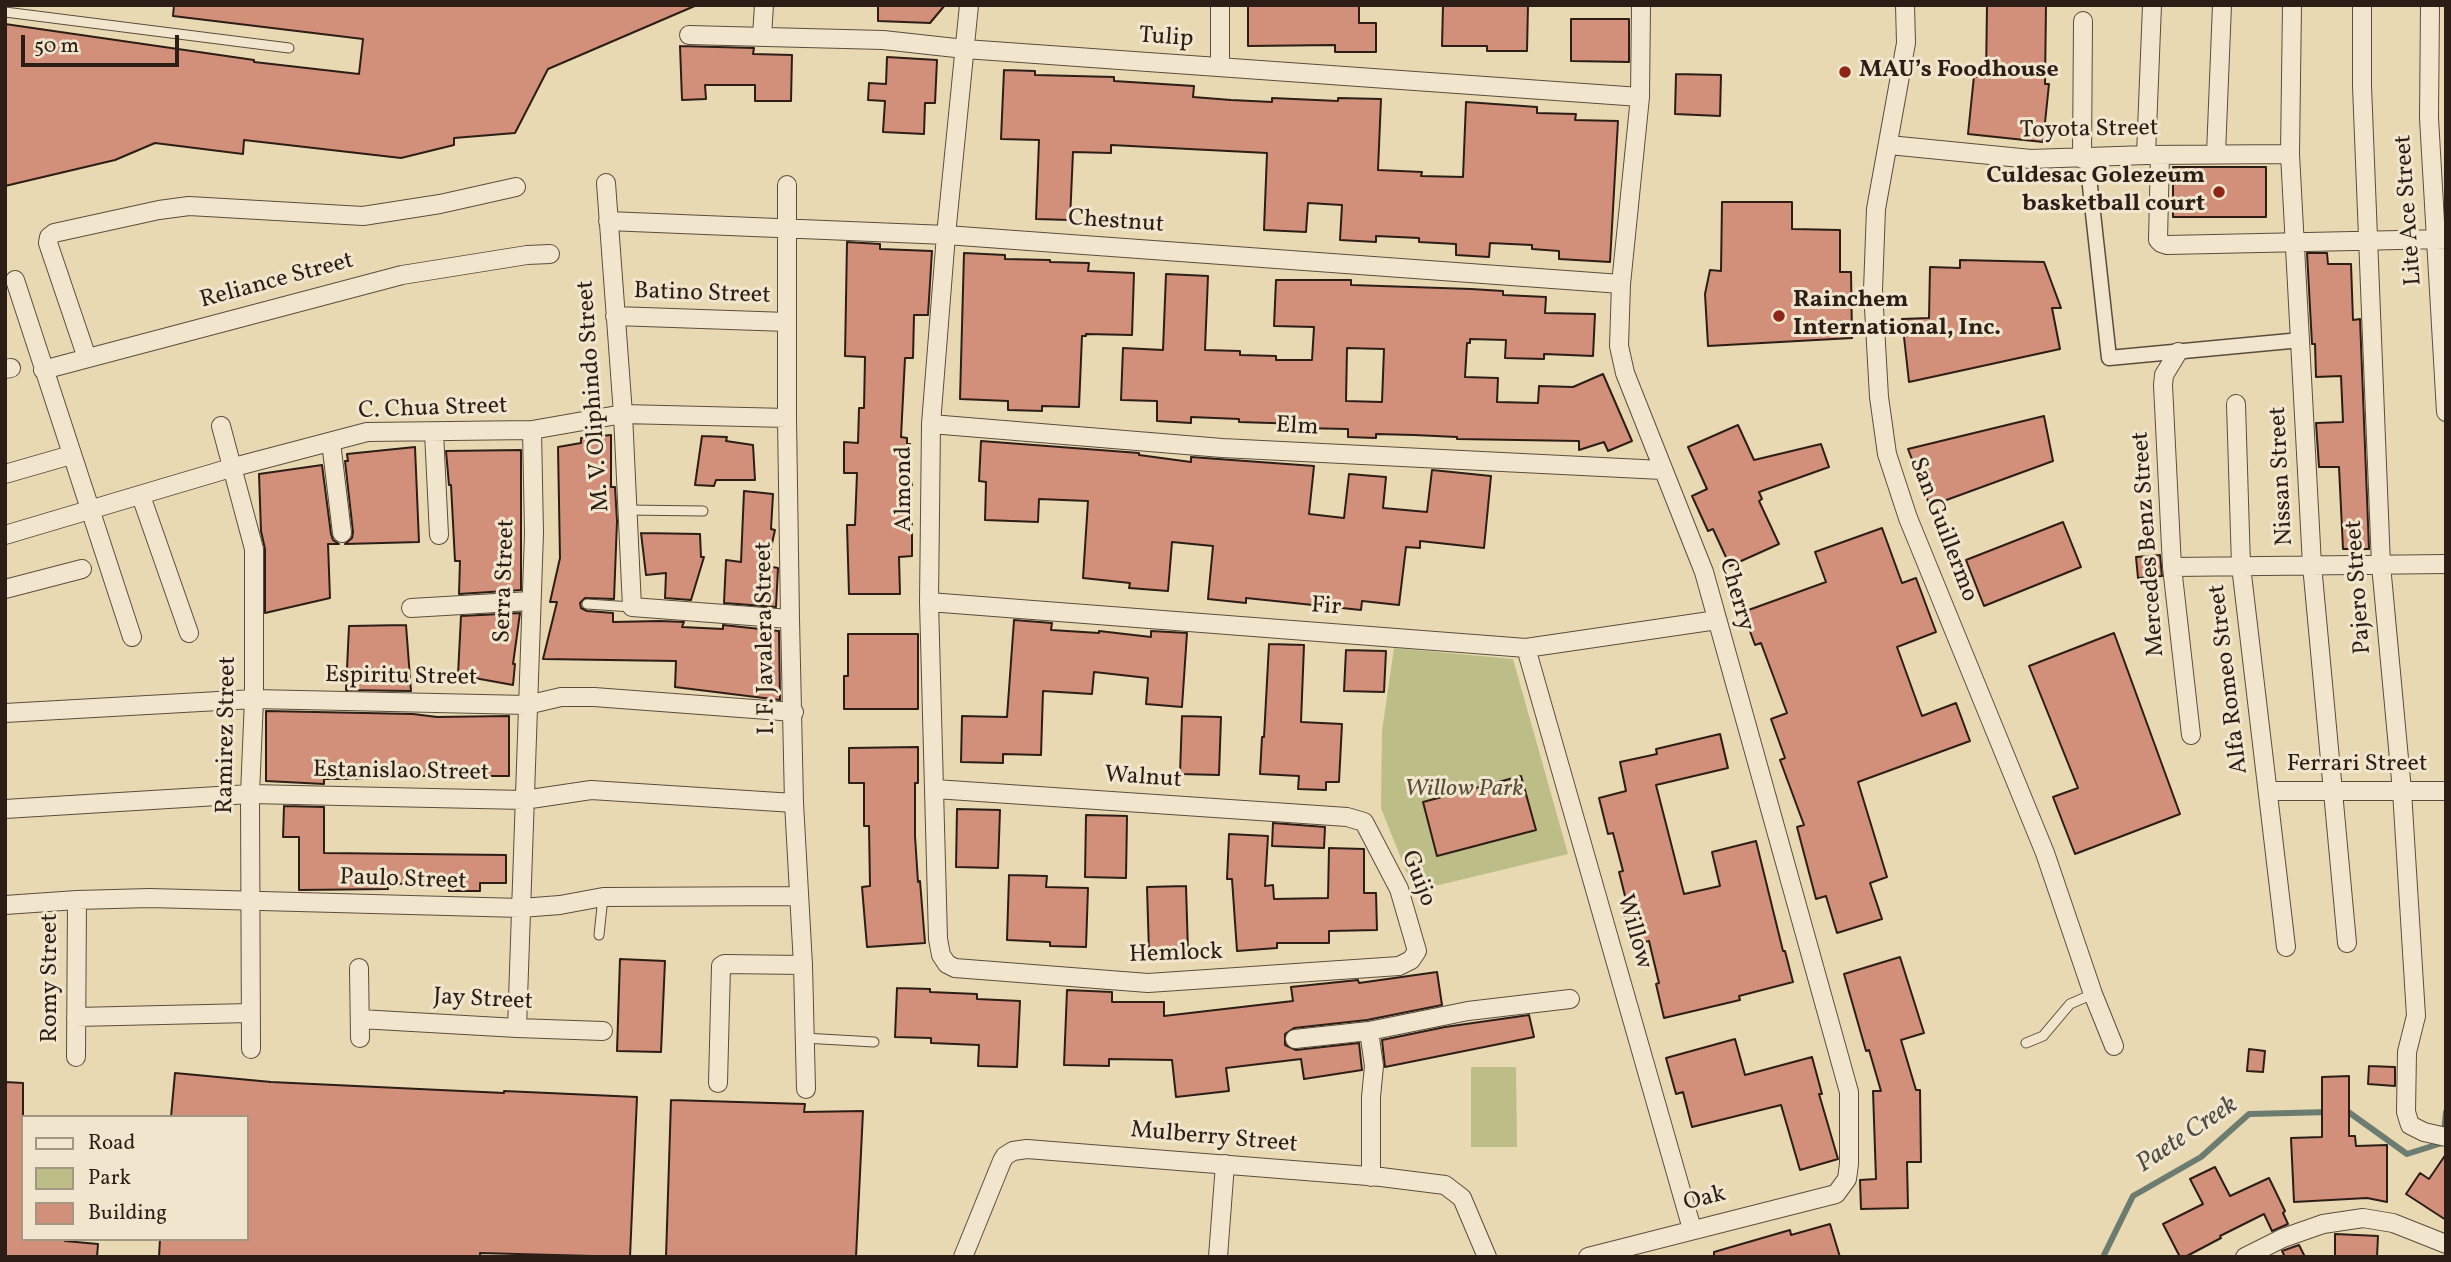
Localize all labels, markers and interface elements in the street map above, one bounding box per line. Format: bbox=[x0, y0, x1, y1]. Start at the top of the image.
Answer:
scale bar bbox=[24, 21, 182, 65]
street label: Tulip bbox=[1138, 23, 1194, 55]
text: 50 m bbox=[34, 32, 79, 61]
place label: MAU’s Foodhouse bbox=[1859, 58, 2059, 86]
marker: MAU’s Foodhouse bbox=[1837, 64, 1853, 80]
street label: Toyota Street bbox=[2020, 115, 2158, 147]
street label: Lite Ace Street bbox=[2390, 134, 2430, 286]
place label: Culdesac Golezeum basketball court bbox=[1986, 164, 2205, 220]
marker: Culdesac Golezeum basketball court bbox=[2211, 184, 2227, 200]
street label: Chestnut bbox=[1067, 205, 1165, 241]
street label: Reliance Street bbox=[197, 248, 357, 316]
street label: Batino Street bbox=[633, 278, 771, 312]
street label: M. V. Oliphindo Street bbox=[573, 279, 617, 513]
place label: Rainchem International, Inc. bbox=[1793, 288, 2001, 344]
marker: Rainchem International, Inc. bbox=[1771, 308, 1787, 324]
street label: C. Chua Street bbox=[358, 393, 508, 427]
street label: Nissan Street bbox=[2265, 406, 2301, 546]
street label: Elm bbox=[1275, 412, 1319, 444]
street label: Mercedes Benz Street bbox=[2128, 430, 2172, 658]
street label: Almond bbox=[892, 446, 920, 532]
street label: San Guillermo bbox=[1901, 454, 1983, 606]
street label: Serra Street bbox=[489, 518, 523, 644]
street label: Pajero Street bbox=[2341, 519, 2379, 655]
street label: I. F. Javalera Street bbox=[751, 541, 783, 735]
street label: Cherry bbox=[1711, 555, 1759, 635]
street label: Alfa Romeo Street bbox=[2204, 583, 2256, 775]
street label: Fir bbox=[1310, 593, 1342, 623]
street label: Ramirez Street bbox=[212, 656, 244, 814]
street label: Espiritu Street bbox=[324, 662, 478, 694]
street label: Ferrari Street bbox=[2287, 752, 2427, 780]
street label: Estanislao Street bbox=[313, 757, 489, 789]
street label: Walnut bbox=[1103, 762, 1183, 796]
park label: Willow Park bbox=[1405, 777, 1523, 805]
street label: Guijo bbox=[1393, 847, 1441, 911]
street label: Paulo Street bbox=[339, 864, 467, 898]
street label: Willow bbox=[1609, 891, 1657, 973]
street label: Romy Street bbox=[38, 913, 66, 1043]
street label: Hemlock bbox=[1129, 939, 1223, 971]
street label: Jay Street bbox=[432, 984, 534, 1018]
water label: Paete Creek bbox=[2131, 1091, 2245, 1181]
legend bbox=[21, 1115, 248, 1241]
street label: Mulberry Street bbox=[1129, 1117, 1299, 1161]
text: Road bbox=[88, 1129, 135, 1158]
text: Park bbox=[88, 1164, 131, 1193]
street label: Oak bbox=[1681, 1181, 1729, 1219]
text: Building bbox=[88, 1199, 167, 1228]

